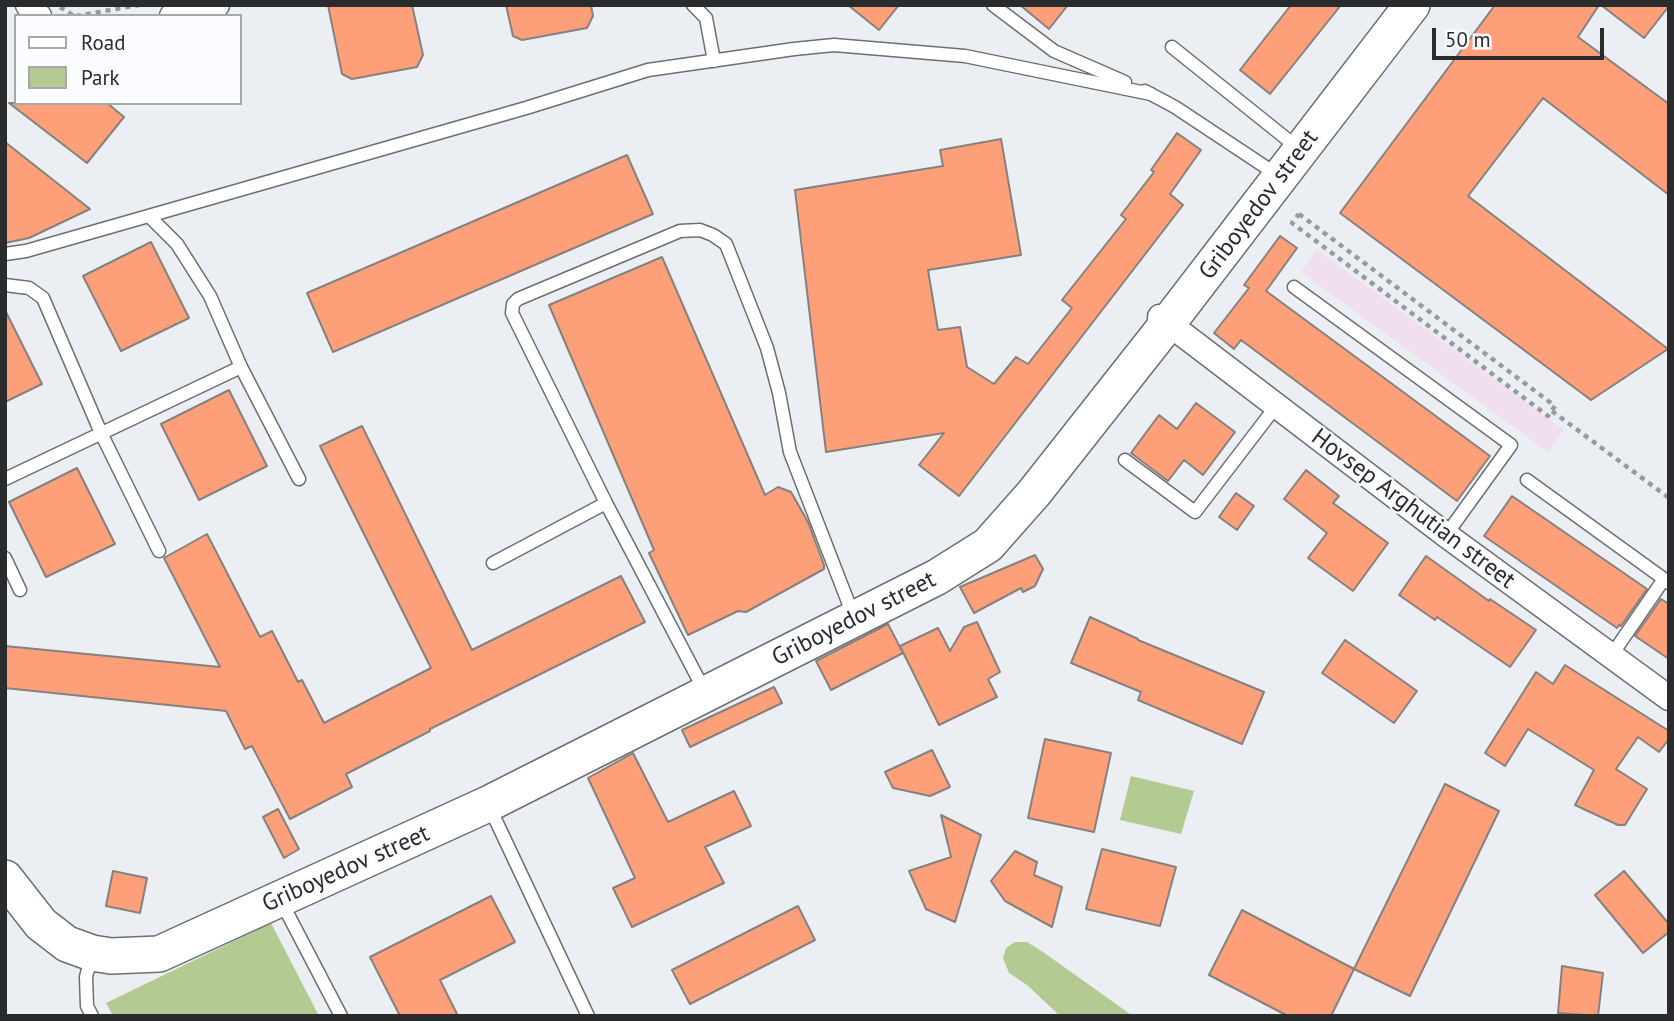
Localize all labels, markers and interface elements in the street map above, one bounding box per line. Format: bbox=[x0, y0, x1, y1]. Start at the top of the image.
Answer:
legend bbox=[14, 14, 242, 105]
scale bar bbox=[1436, 14, 1608, 58]
text: 50 m bbox=[1445, 26, 1491, 53]
text: Road bbox=[81, 29, 125, 56]
text: Park bbox=[81, 64, 120, 91]
street label: Griboyedov street bbox=[1193, 124, 1325, 286]
street label: Hovsep Arghutian street bbox=[1305, 423, 1521, 595]
street label: Griboyedov street bbox=[767, 565, 941, 673]
street label: Griboyedov street bbox=[258, 819, 434, 919]

